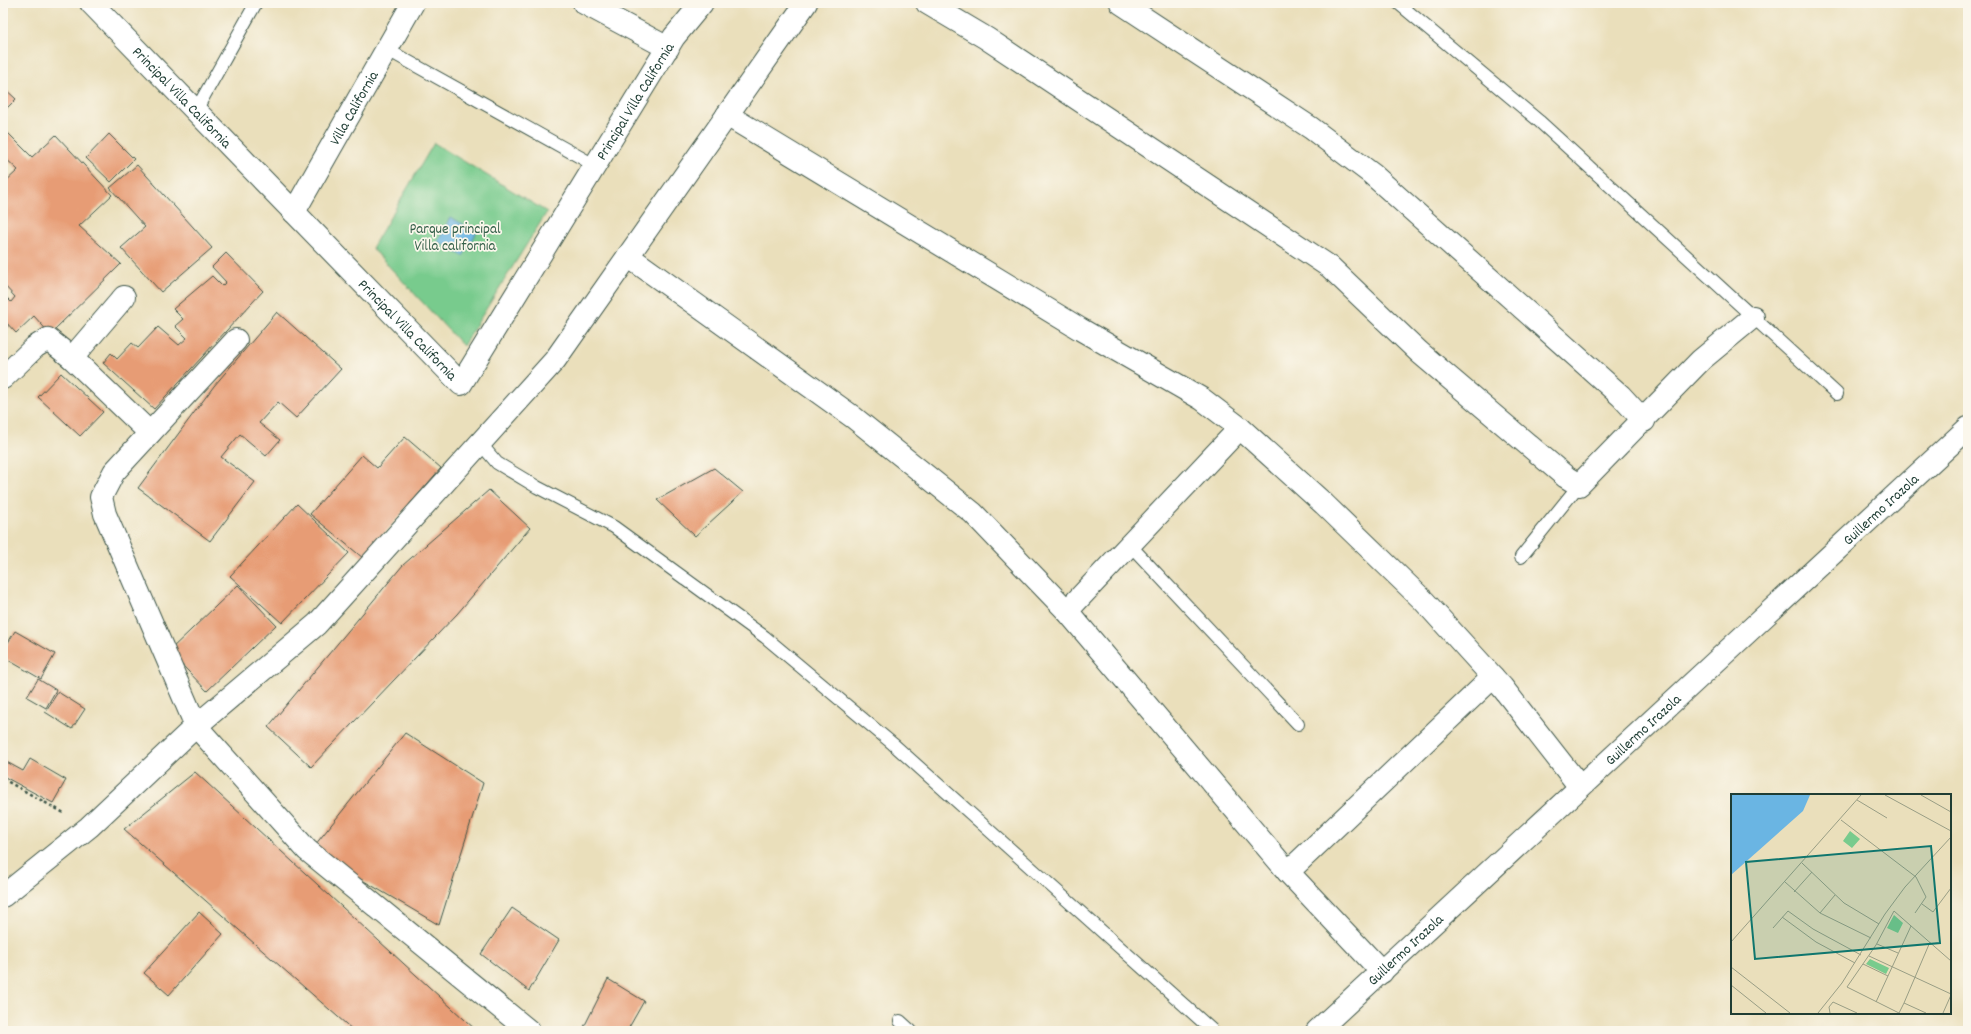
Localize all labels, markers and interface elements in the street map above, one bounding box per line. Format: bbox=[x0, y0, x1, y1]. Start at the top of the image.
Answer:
street label: Principal Villa California bbox=[592, 38, 681, 165]
street label: Principal Villa California bbox=[126, 42, 236, 155]
street label: Villa California bbox=[325, 67, 386, 150]
park label: Parque principal Villa california bbox=[409, 219, 501, 258]
street label: Principal Villa California bbox=[352, 275, 462, 387]
street label: Guillermo Irazola bbox=[1839, 469, 1926, 552]
street label: Guillermo Irazola bbox=[1601, 689, 1688, 772]
inset map bbox=[1731, 794, 1951, 1014]
street label: Guillermo Irazola bbox=[1363, 909, 1450, 992]

